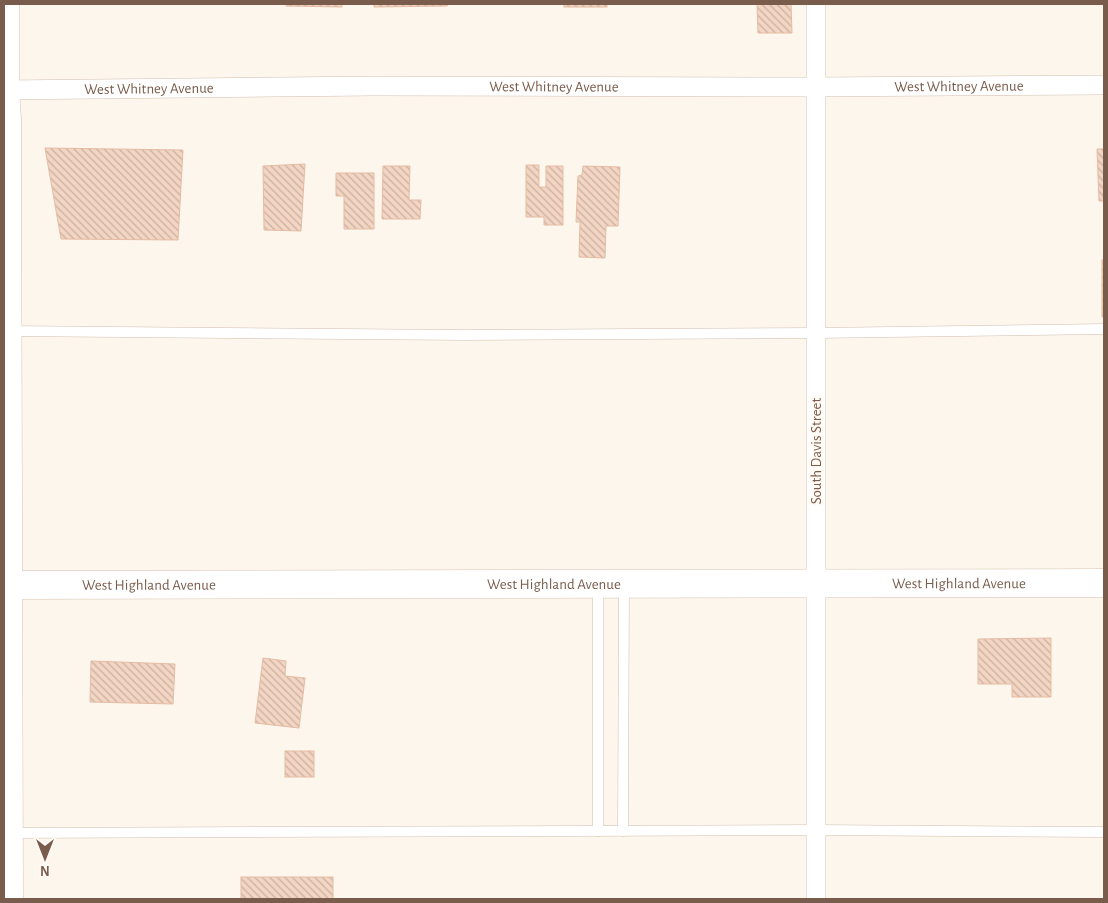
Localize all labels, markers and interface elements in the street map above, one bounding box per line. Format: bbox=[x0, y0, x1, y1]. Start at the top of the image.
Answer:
street label: West Whitney Avenue bbox=[894, 78, 1024, 94]
street label: West Whitney Avenue bbox=[489, 79, 619, 94]
street label: West Whitney Avenue bbox=[84, 80, 214, 97]
street label: South Davis Street bbox=[809, 397, 824, 504]
street label: West Highland Avenue bbox=[487, 576, 621, 592]
street label: West Highland Avenue bbox=[892, 576, 1026, 591]
street label: West Highland Avenue bbox=[82, 577, 216, 592]
north arrow bbox=[20, 833, 70, 883]
text: N bbox=[40, 863, 50, 877]

